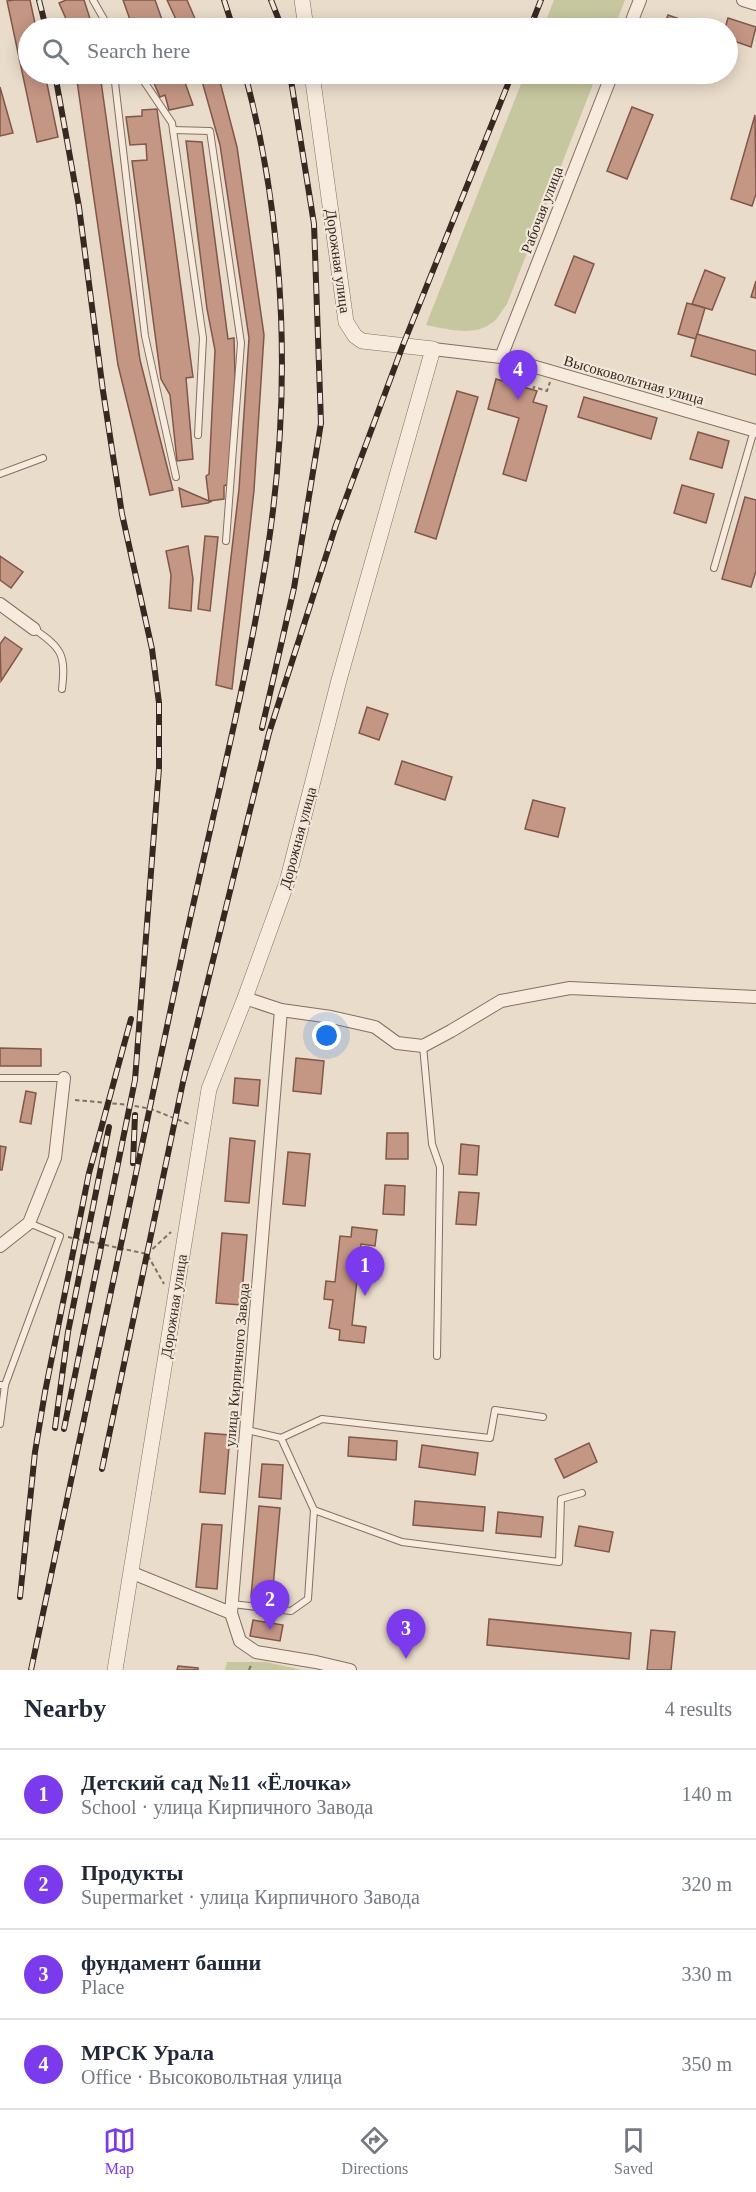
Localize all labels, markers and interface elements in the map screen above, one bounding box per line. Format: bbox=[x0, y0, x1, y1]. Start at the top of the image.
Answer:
search box bbox=[18, 18, 738, 84]
icon: search bbox=[39, 35, 72, 68]
text: Search here bbox=[87, 38, 190, 63]
street label: Рабочая улица bbox=[518, 164, 566, 256]
street label: Дорожная улица bbox=[323, 208, 353, 314]
pin: 4 bbox=[498, 350, 538, 400]
street label: Высоковольтная улица bbox=[562, 352, 706, 408]
street label: Дорожная улица bbox=[277, 785, 319, 891]
your location bbox=[312, 1021, 341, 1050]
pin: 1 bbox=[346, 1246, 385, 1296]
street label: Дорожная улица bbox=[158, 1253, 190, 1359]
street label: улица Кирпичного Завода bbox=[222, 1282, 252, 1448]
pin: 2 bbox=[250, 1580, 290, 1630]
pin: 3 bbox=[386, 1610, 426, 1659]
text: Nearby bbox=[24, 1694, 106, 1723]
text: 4 results bbox=[665, 1698, 732, 1720]
text: Детский сад №11 «Ёлочка» bbox=[81, 1770, 352, 1795]
text: 1 bbox=[39, 1783, 49, 1805]
text: 140 m bbox=[681, 1783, 732, 1805]
text: School · улица Кирпичного Завода bbox=[81, 1796, 373, 1818]
text: Продукты bbox=[81, 1860, 184, 1885]
text: 2 bbox=[39, 1873, 49, 1895]
text: 320 m bbox=[681, 1873, 732, 1895]
text: Supermarket · улица Кирпичного Завода bbox=[81, 1886, 420, 1908]
text: фундамент башни bbox=[81, 1950, 261, 1975]
text: 3 bbox=[39, 1963, 49, 1985]
text: 330 m bbox=[681, 1963, 732, 1985]
text: Place bbox=[81, 1976, 124, 1998]
text: МРСК Урала bbox=[81, 2040, 214, 2065]
text: 4 bbox=[39, 2053, 49, 2075]
text: 350 m bbox=[681, 2053, 732, 2075]
text: Office · Высоковольтная улица bbox=[81, 2066, 342, 2088]
tab: Map bbox=[103, 2124, 136, 2178]
tab: Directions bbox=[342, 2124, 408, 2178]
tab: Saved bbox=[614, 2124, 653, 2178]

